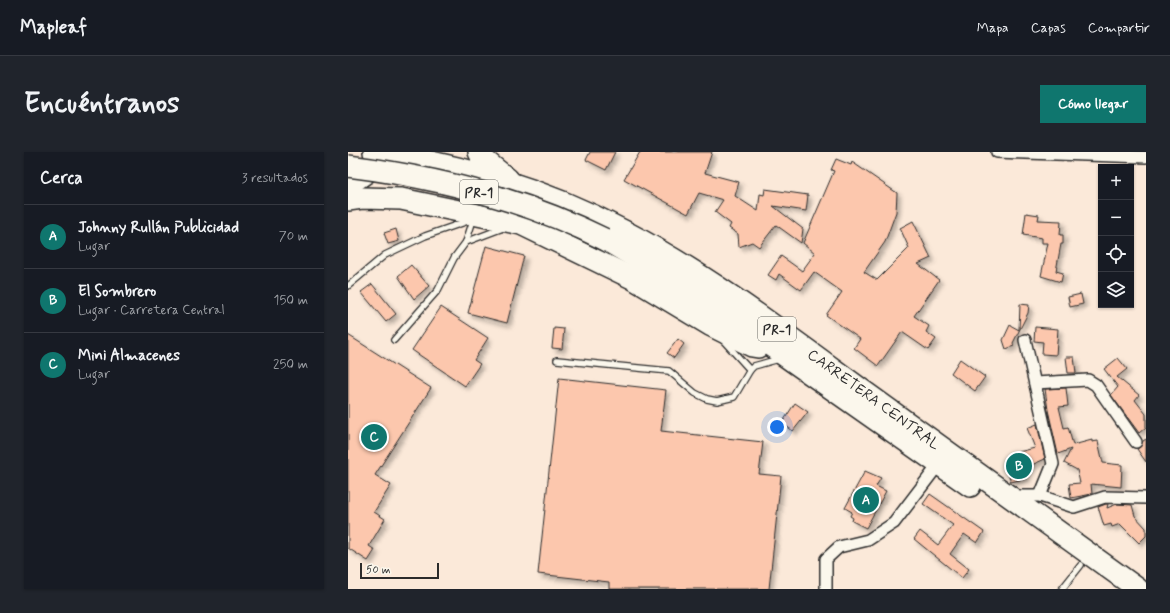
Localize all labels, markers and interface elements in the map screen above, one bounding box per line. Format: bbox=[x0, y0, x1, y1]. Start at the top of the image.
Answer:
text: Mapleaf bbox=[20, 15, 87, 40]
text: Mapa bbox=[977, 19, 1009, 37]
text: Capas bbox=[1031, 19, 1066, 37]
text: Compartir bbox=[1088, 19, 1150, 37]
button: Cómo llegar bbox=[1040, 85, 1146, 123]
text: Encuéntranos bbox=[24, 86, 180, 123]
map controls bbox=[1098, 164, 1134, 308]
button: + bbox=[1098, 164, 1134, 200]
text: Cerca bbox=[40, 167, 83, 189]
text: 3 resultados bbox=[242, 170, 308, 187]
road number: PR-1 bbox=[460, 180, 498, 204]
button: − bbox=[1098, 200, 1134, 236]
text: Johnny Rullán Publicidad bbox=[78, 218, 239, 238]
text: A bbox=[49, 228, 57, 245]
text: 70 m bbox=[279, 228, 308, 245]
button: locate bbox=[1098, 236, 1134, 272]
text: Lugar bbox=[78, 238, 110, 255]
button: layers bbox=[1098, 272, 1134, 308]
text: El Sombrero bbox=[78, 282, 156, 302]
text: B bbox=[49, 292, 57, 309]
text: 150 m bbox=[274, 292, 308, 309]
text: Lugar · Carretera Central bbox=[78, 302, 225, 319]
road number: PR-1 bbox=[758, 317, 796, 341]
street label: CARRETERA CENTRAL bbox=[803, 345, 944, 455]
text: Mini Almacenes bbox=[78, 346, 180, 366]
text: C bbox=[48, 356, 58, 373]
text: 250 m bbox=[273, 356, 308, 373]
text: Lugar bbox=[78, 366, 110, 383]
your location bbox=[767, 417, 787, 437]
pin: C bbox=[361, 422, 387, 452]
pin: B bbox=[1006, 451, 1032, 481]
pin: A bbox=[853, 485, 879, 515]
scale bar bbox=[360, 561, 439, 580]
text: 50 m bbox=[366, 563, 391, 577]

